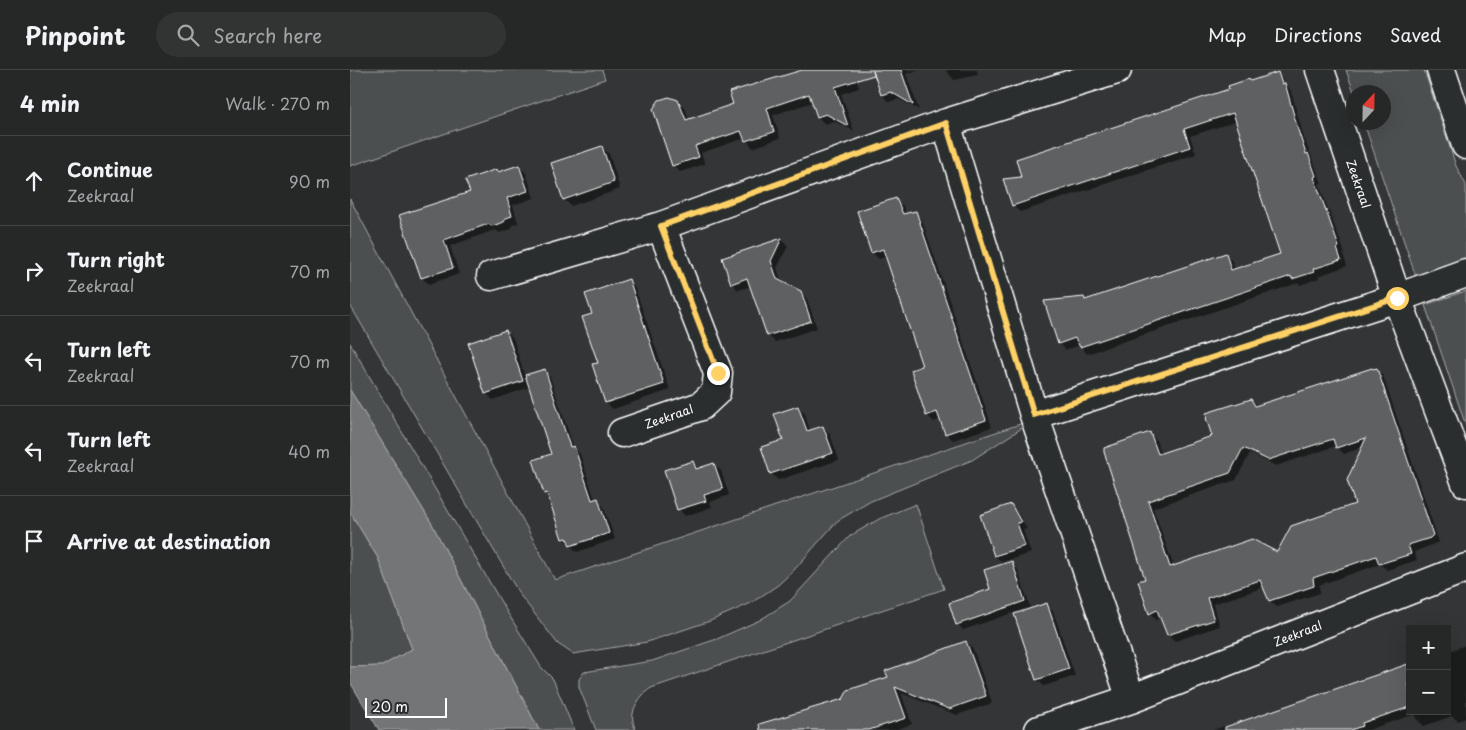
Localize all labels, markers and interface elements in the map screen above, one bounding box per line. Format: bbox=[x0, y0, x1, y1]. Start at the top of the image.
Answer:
search box bbox=[156, 12, 506, 57]
text: Pinpoint bbox=[25, 17, 126, 53]
icon: search bbox=[174, 21, 202, 49]
text: Search here bbox=[214, 21, 322, 49]
text: Map bbox=[1208, 21, 1246, 48]
text: Directions bbox=[1274, 21, 1362, 48]
text: Saved bbox=[1390, 21, 1441, 48]
north arrow bbox=[1346, 85, 1391, 130]
text: 4 min bbox=[20, 87, 80, 119]
text: Walk · 270 m bbox=[226, 91, 330, 115]
text: Continue bbox=[67, 155, 153, 183]
street label: Zeekraal bbox=[1342, 157, 1376, 210]
icon: ahead bbox=[20, 167, 48, 195]
text: 90 m bbox=[289, 169, 330, 193]
text: Zeekraal bbox=[67, 183, 134, 207]
text: Turn right bbox=[67, 245, 165, 273]
icon: right bbox=[20, 257, 48, 285]
text: 70 m bbox=[290, 259, 330, 283]
text: Zeekraal bbox=[67, 273, 134, 297]
route start bbox=[1386, 287, 1409, 310]
text: Turn left bbox=[67, 335, 151, 363]
icon: left bbox=[20, 347, 48, 375]
text: 70 m bbox=[290, 349, 330, 373]
route end bbox=[707, 362, 730, 385]
text: Zeekraal bbox=[67, 363, 134, 387]
street label: Zeekraal bbox=[642, 399, 695, 433]
text: Turn left bbox=[67, 425, 151, 453]
icon: left bbox=[20, 437, 48, 465]
text: 40 m bbox=[288, 439, 330, 463]
text: Zeekraal bbox=[67, 453, 134, 477]
icon: arrive bbox=[20, 527, 48, 555]
text: Arrive at destination bbox=[67, 527, 271, 555]
street label: Zeekraal bbox=[1271, 616, 1324, 651]
map controls bbox=[1406, 625, 1451, 715]
button: + bbox=[1406, 625, 1451, 670]
button: − bbox=[1406, 670, 1451, 715]
scale bar bbox=[365, 695, 448, 718]
text: 20 m bbox=[372, 696, 408, 717]

